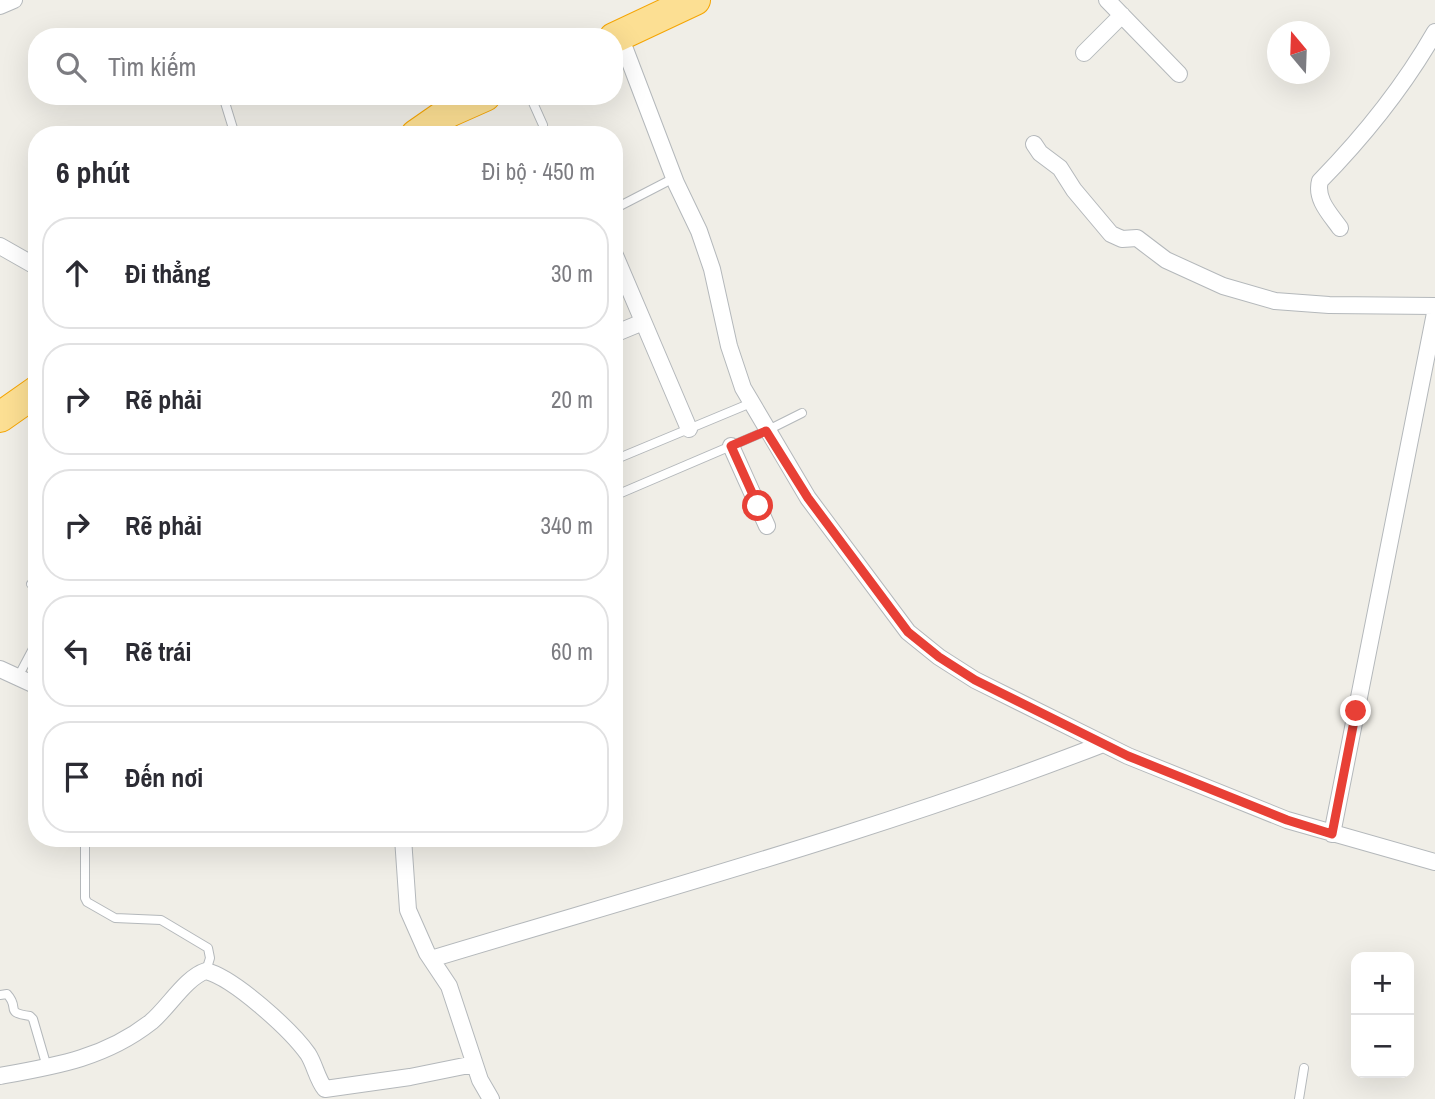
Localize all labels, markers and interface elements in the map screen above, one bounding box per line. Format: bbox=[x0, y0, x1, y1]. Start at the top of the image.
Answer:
north arrow bbox=[1267, 21, 1330, 84]
search box bbox=[28, 28, 623, 105]
icon: search bbox=[52, 48, 90, 86]
text: Tìm kiếm bbox=[108, 49, 196, 84]
text: 6 phút bbox=[56, 152, 130, 192]
text: Đi bộ · 450 m bbox=[482, 156, 595, 187]
icon: ahead bbox=[58, 254, 96, 292]
text: Đi thẳng bbox=[125, 256, 210, 291]
text: 30 m bbox=[551, 258, 593, 289]
icon: right bbox=[58, 380, 96, 418]
text: Rẽ phải bbox=[125, 382, 202, 417]
text: 20 m bbox=[551, 384, 593, 415]
route start bbox=[742, 490, 773, 521]
icon: right bbox=[58, 506, 96, 544]
text: Rẽ phải bbox=[125, 508, 202, 543]
text: 340 m bbox=[541, 510, 593, 541]
icon: left bbox=[58, 632, 96, 670]
text: Rẽ trái bbox=[125, 634, 191, 669]
text: 60 m bbox=[551, 636, 593, 667]
route end bbox=[1340, 695, 1371, 726]
icon: arrive bbox=[58, 758, 96, 796]
text: Đến nơi bbox=[125, 760, 203, 795]
map controls bbox=[1351, 952, 1414, 1078]
button: + bbox=[1351, 952, 1414, 1015]
button: − bbox=[1351, 1015, 1414, 1078]

